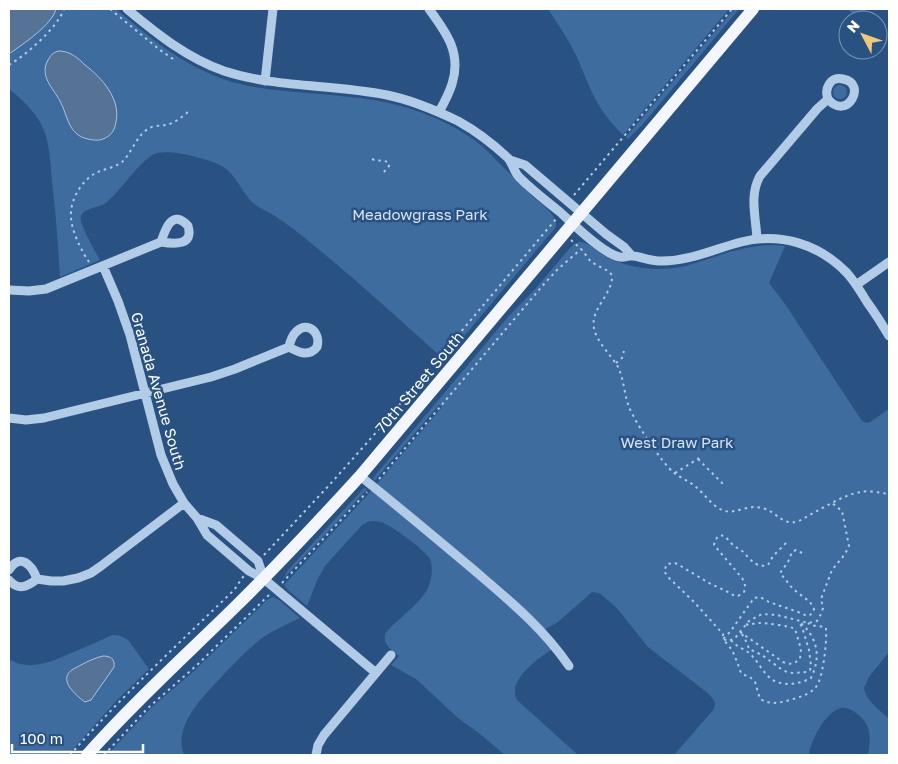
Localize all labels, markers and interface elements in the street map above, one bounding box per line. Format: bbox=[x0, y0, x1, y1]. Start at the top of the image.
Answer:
north arrow bbox=[838, 10, 888, 60]
text: N bbox=[843, 17, 863, 36]
park label: Meadowgrass Park bbox=[352, 205, 488, 223]
street label: Granada Avenue South bbox=[128, 310, 190, 472]
street label: 70th Street South bbox=[371, 327, 467, 437]
park label: West Draw Park bbox=[620, 433, 734, 451]
scale bar bbox=[12, 722, 144, 754]
text: 100 m bbox=[20, 729, 63, 747]

